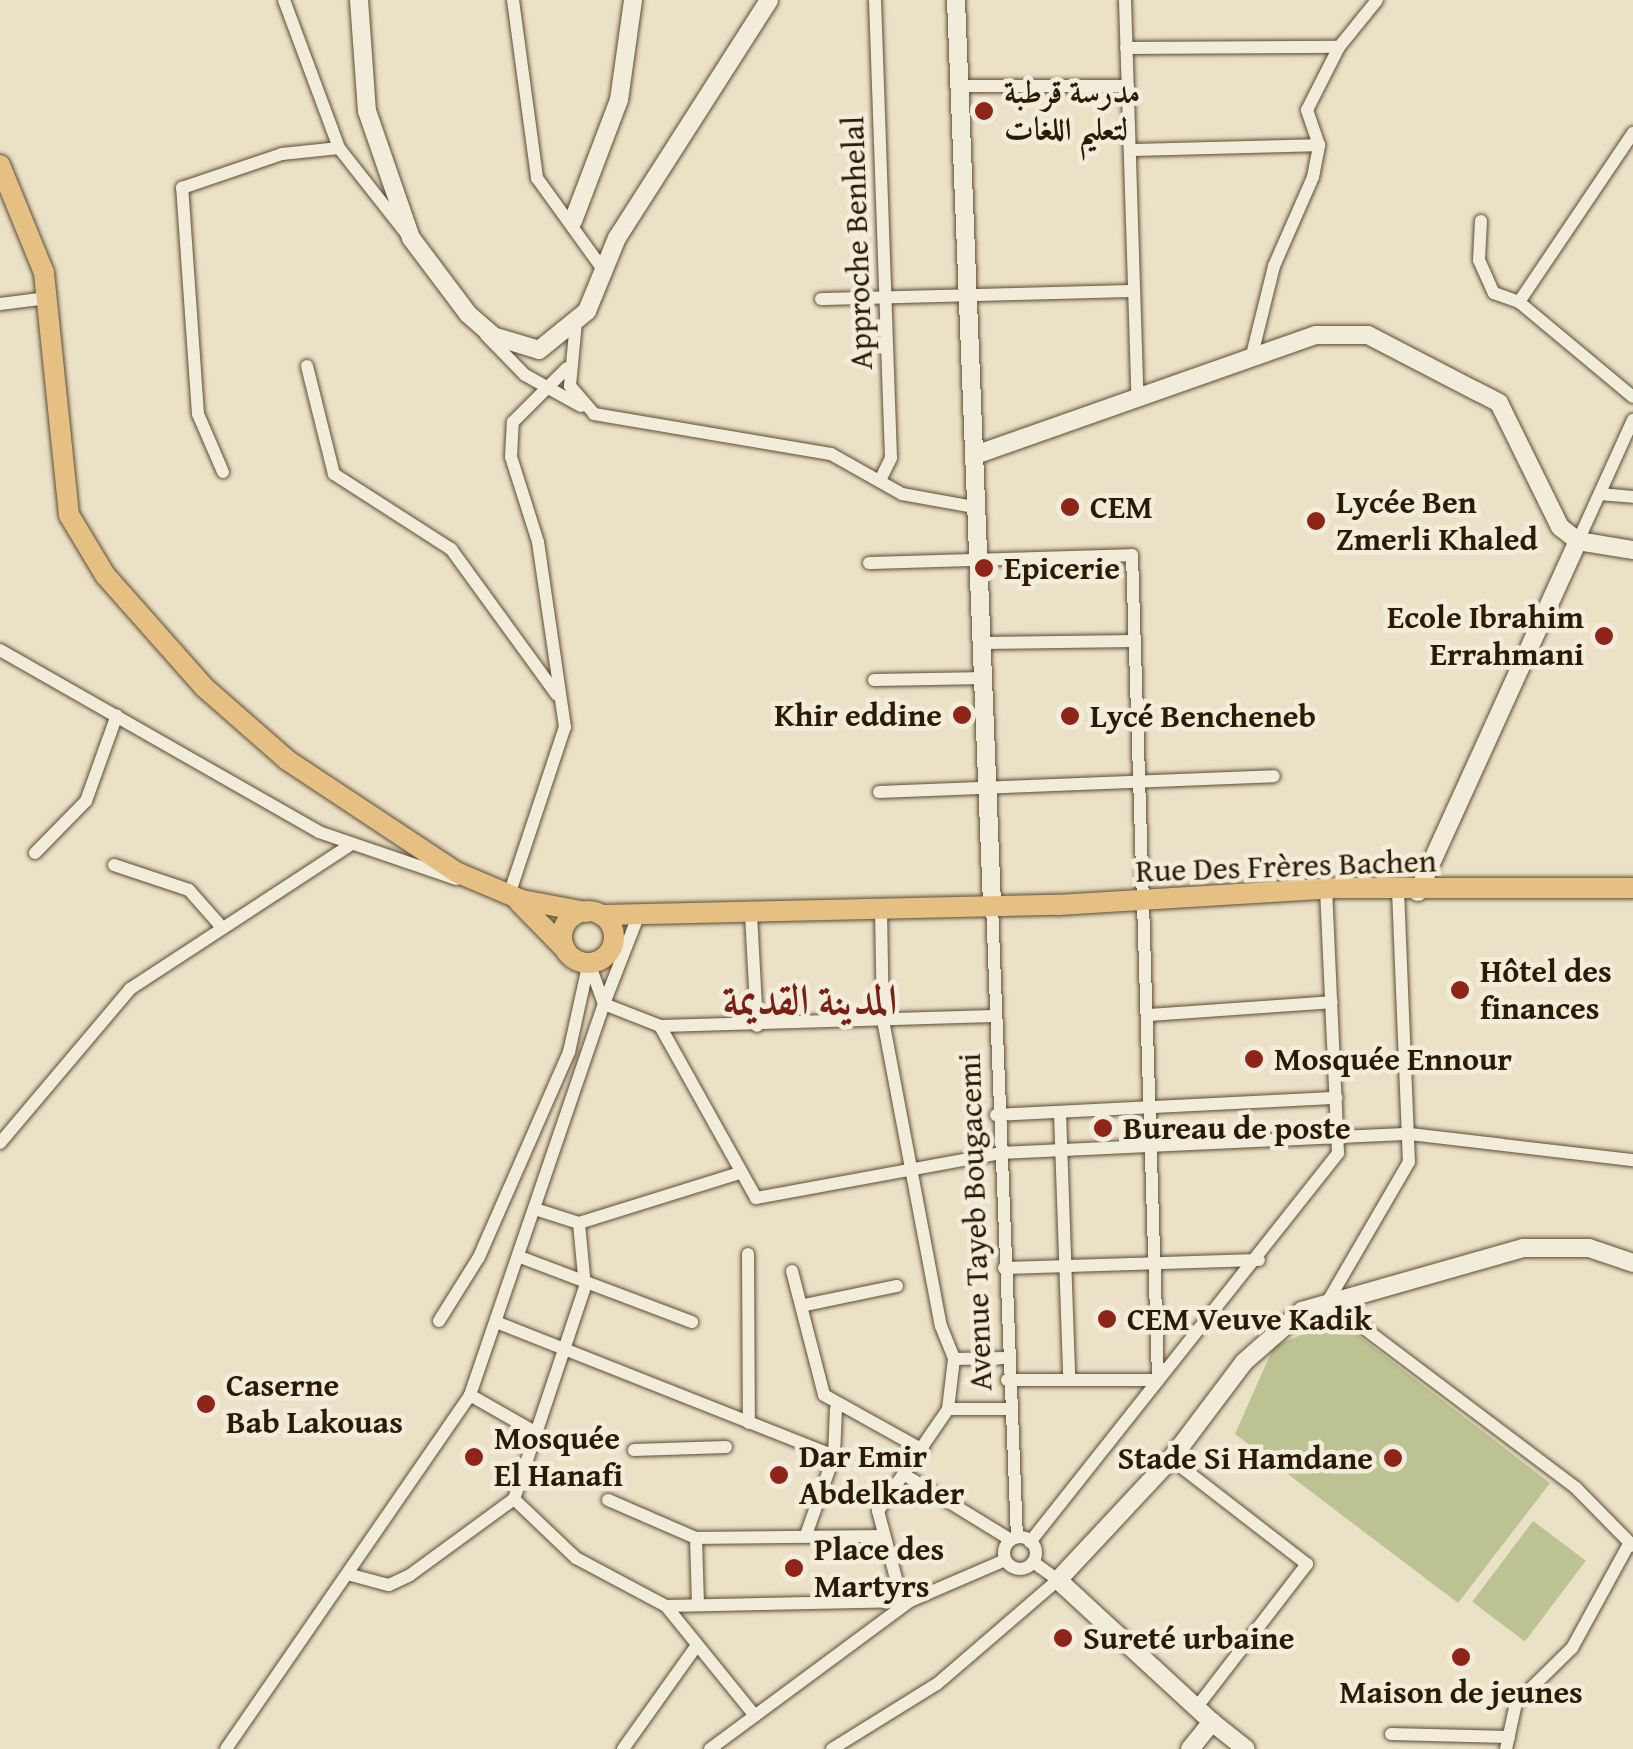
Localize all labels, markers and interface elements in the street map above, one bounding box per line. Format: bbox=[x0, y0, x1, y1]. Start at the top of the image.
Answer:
place label: مدرسة قرطبة لتعليم اللغات bbox=[1004, 74, 1140, 149]
marker: مدرسة قرطبة لتعليم اللغات bbox=[973, 100, 995, 122]
street label: Approche Benhelal bbox=[833, 115, 881, 371]
place label: Lycée Ben Zmerli Khaled bbox=[1336, 484, 1538, 559]
place label: CEM bbox=[1090, 488, 1153, 526]
marker: CEM bbox=[1059, 496, 1081, 518]
marker: Lycée Ben Zmerli Khaled bbox=[1305, 510, 1327, 532]
place label: Epicerie bbox=[1004, 549, 1120, 587]
marker: Epicerie bbox=[973, 557, 995, 579]
place label: Ecole Ibrahim Errahmani bbox=[1387, 599, 1584, 674]
marker: Ecole Ibrahim Errahmani bbox=[1593, 625, 1615, 647]
place label: Khir eddine bbox=[774, 696, 942, 734]
place label: Lycé Bencheneb bbox=[1090, 697, 1316, 735]
marker: Khir eddine bbox=[951, 704, 973, 726]
marker: Lycé Bencheneb bbox=[1059, 705, 1081, 727]
street label: Rue Des Frères Bachen bbox=[1135, 842, 1437, 890]
place label: Hôtel des finances bbox=[1480, 953, 1612, 1028]
district label: المدينة القديمة bbox=[723, 974, 897, 1024]
marker: Hôtel des finances bbox=[1449, 979, 1471, 1001]
place label: Mosquée Ennour bbox=[1274, 1040, 1512, 1078]
marker: Mosquée Ennour bbox=[1243, 1048, 1265, 1070]
street label: Avenue Tayeb Bougacemi bbox=[950, 1052, 1000, 1392]
place label: Bureau de poste bbox=[1123, 1109, 1351, 1147]
marker: Bureau de poste bbox=[1092, 1117, 1114, 1139]
place label: CEM Veuve Kadik bbox=[1127, 1300, 1372, 1338]
marker: CEM Veuve Kadik bbox=[1096, 1308, 1118, 1330]
place label: Caserne Bab Lakouas bbox=[226, 1367, 403, 1442]
marker: Caserne Bab Lakouas bbox=[195, 1393, 217, 1415]
place label: Mosquée El Hanafi bbox=[494, 1420, 623, 1495]
place label: Dar Emir Abdelkader bbox=[799, 1438, 964, 1513]
place label: Stade Si Hamdane bbox=[1117, 1439, 1373, 1477]
marker: Mosquée El Hanafi bbox=[463, 1446, 485, 1468]
marker: Stade Si Hamdane bbox=[1382, 1447, 1404, 1469]
marker: Dar Emir Abdelkader bbox=[768, 1464, 790, 1486]
place label: Place des Martyrs bbox=[814, 1531, 944, 1606]
marker: Place des Martyrs bbox=[783, 1557, 805, 1579]
place label: Sureté urbaine bbox=[1083, 1619, 1294, 1657]
marker: Sureté urbaine bbox=[1052, 1627, 1074, 1649]
marker: Maison de jeunes bbox=[1450, 1646, 1472, 1668]
place label: Maison de jeunes bbox=[1339, 1673, 1583, 1711]

